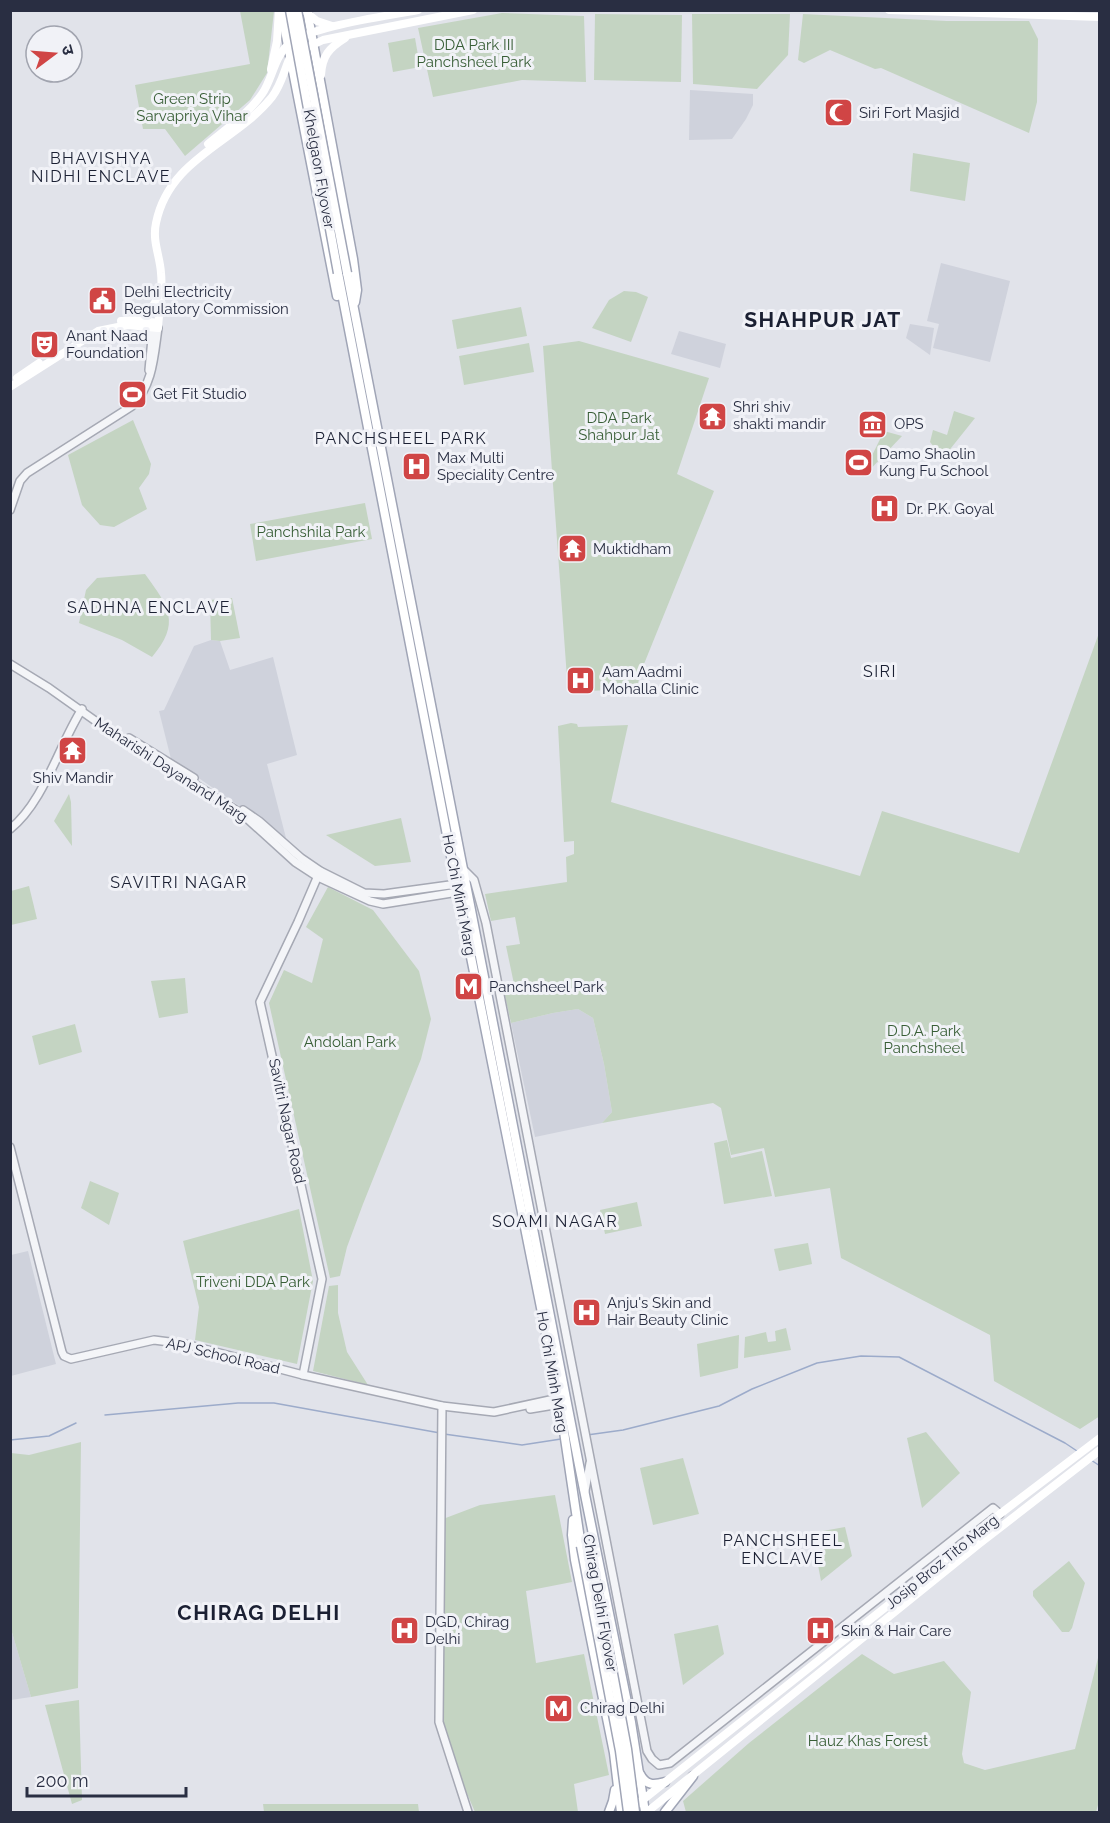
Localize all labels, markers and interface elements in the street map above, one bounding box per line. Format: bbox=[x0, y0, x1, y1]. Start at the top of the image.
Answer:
north arrow bbox=[24, 24, 84, 84]
park label: DDA Park III Panchsheel Park bbox=[417, 36, 531, 71]
text: उ bbox=[58, 43, 79, 58]
park label: Green Strip Sarvapriya Vihar bbox=[136, 90, 248, 125]
mosque icon: Siri Fort Masjid bbox=[822, 97, 854, 129]
place label: Siri Fort Masjid bbox=[859, 104, 960, 122]
street label: Khelgaon Flyover bbox=[300, 108, 339, 231]
district label: BHAVISHYA NIDHI ENCLAVE bbox=[31, 149, 171, 186]
place label: Delhi Electricity Regulatory Commission bbox=[124, 283, 289, 318]
public building icon: Delhi Electricity Regulatory Commission bbox=[87, 285, 119, 317]
district label: SHAHPUR JAT bbox=[744, 307, 902, 332]
place label: Anant Naad Foundation bbox=[66, 327, 148, 362]
theatre icon: Anant Naad Foundation bbox=[29, 329, 61, 361]
sports icon: Get Fit Studio bbox=[116, 378, 148, 410]
place label: Get Fit Studio bbox=[153, 385, 247, 403]
place label: Shri shiv shakti mandir bbox=[733, 398, 827, 433]
temple icon: Shri shiv shakti mandir bbox=[696, 400, 728, 432]
museum icon: OPS bbox=[857, 408, 889, 440]
park label: DDA Park Shahpur Jat bbox=[578, 409, 660, 444]
place label: OPS bbox=[894, 415, 924, 433]
district label: PANCHSHEEL PARK bbox=[315, 429, 487, 448]
place label: Damo Shaolin Kung Fu School bbox=[879, 445, 989, 480]
sports icon: Damo Shaolin Kung Fu School bbox=[842, 447, 874, 479]
place label: Max Multi Speciality Centre bbox=[437, 449, 555, 484]
hospital icon: Max Multi Speciality Centre bbox=[400, 451, 432, 483]
hospital icon: Dr. P.K. Goyal bbox=[869, 493, 901, 525]
place label: Dr. P.K. Goyal bbox=[906, 500, 995, 518]
park label: Panchshila Park bbox=[256, 523, 366, 541]
temple icon: Muktidham bbox=[556, 533, 588, 565]
place label: Muktidham bbox=[593, 540, 671, 558]
district label: SADHNA ENCLAVE bbox=[67, 598, 231, 617]
district label: SIRI bbox=[863, 662, 897, 681]
place label: Aam Aadmi Mohalla Clinic bbox=[602, 663, 699, 698]
hospital icon: Aam Aadmi Mohalla Clinic bbox=[565, 665, 597, 697]
street label: Maharishi Dayanand Marg bbox=[91, 714, 251, 826]
temple icon: Shiv Mandir bbox=[57, 735, 89, 767]
place label: Shiv Mandir bbox=[33, 769, 114, 787]
street label: Ho Chi Minh Marg bbox=[438, 833, 480, 957]
district label: SAVITRI NAGAR bbox=[110, 873, 248, 892]
metro station icon: Panchsheel Park bbox=[452, 971, 484, 1003]
place label: Panchsheel Park bbox=[489, 978, 604, 996]
park label: D.D.A. Park Panchsheel bbox=[884, 1022, 965, 1057]
park label: Andolan Park bbox=[304, 1033, 396, 1051]
street label: Savitri Nagar Road bbox=[265, 1057, 309, 1185]
district label: SOAMI NAGAR bbox=[492, 1212, 618, 1231]
park label: Triveni DDA Park bbox=[196, 1273, 310, 1291]
place label: Anju's Skin and Hair Beauty Clinic bbox=[607, 1294, 729, 1329]
hospital icon: Anju's Skin and Hair Beauty Clinic bbox=[570, 1296, 602, 1328]
street label: Ho Chi Minh Marg bbox=[532, 1310, 572, 1434]
street label: APJ School Road bbox=[164, 1334, 282, 1378]
street label: Josip Broz Tito Marg bbox=[882, 1511, 1002, 1613]
district label: PANCHSHEEL ENCLAVE bbox=[723, 1531, 843, 1568]
street label: Chirag Delhi Flyover bbox=[579, 1533, 621, 1674]
district label: CHIRAG DELHI bbox=[177, 1600, 341, 1625]
place label: DGD, Chirag Delhi bbox=[425, 1613, 509, 1648]
hospital icon: DGD, Chirag Delhi bbox=[388, 1615, 420, 1647]
hospital icon: Skin & Hair Care bbox=[804, 1615, 836, 1647]
place label: Skin & Hair Care bbox=[841, 1622, 951, 1640]
metro station icon: Chirag Delhi bbox=[543, 1692, 575, 1724]
place label: Chirag Delhi bbox=[580, 1699, 664, 1717]
park label: Hauz Khas Forest bbox=[808, 1732, 928, 1750]
scale bar bbox=[27, 1760, 186, 1798]
text: 200 m bbox=[36, 1770, 89, 1791]

